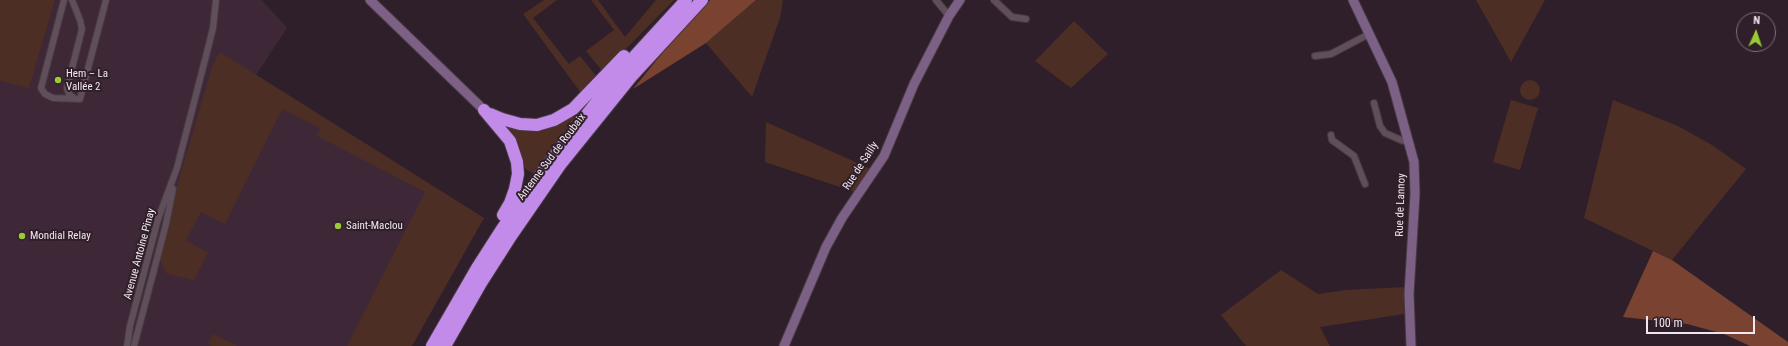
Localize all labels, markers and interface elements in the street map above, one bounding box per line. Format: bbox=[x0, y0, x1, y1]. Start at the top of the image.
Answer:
north arrow bbox=[1736, 12, 1776, 52]
text: N bbox=[1753, 14, 1760, 27]
place label: Hem – La Vallée 2 bbox=[66, 67, 108, 93]
marker: Hem – La Vallée 2 bbox=[53, 75, 63, 85]
street label: Antenne Sud de Roubaix bbox=[515, 111, 589, 203]
street label: Rue de Sailly bbox=[840, 139, 882, 193]
street label: Rue de Lannoy bbox=[1393, 173, 1409, 237]
street label: Avenue Antoine Pinay bbox=[121, 207, 159, 301]
place label: Saint-Maclou bbox=[346, 219, 403, 233]
marker: Saint-Maclou bbox=[333, 221, 343, 231]
place label: Mondial Relay bbox=[30, 229, 91, 243]
marker: Mondial Relay bbox=[17, 231, 27, 241]
scale bar bbox=[1648, 308, 1757, 334]
text: 100 m bbox=[1653, 316, 1683, 330]

